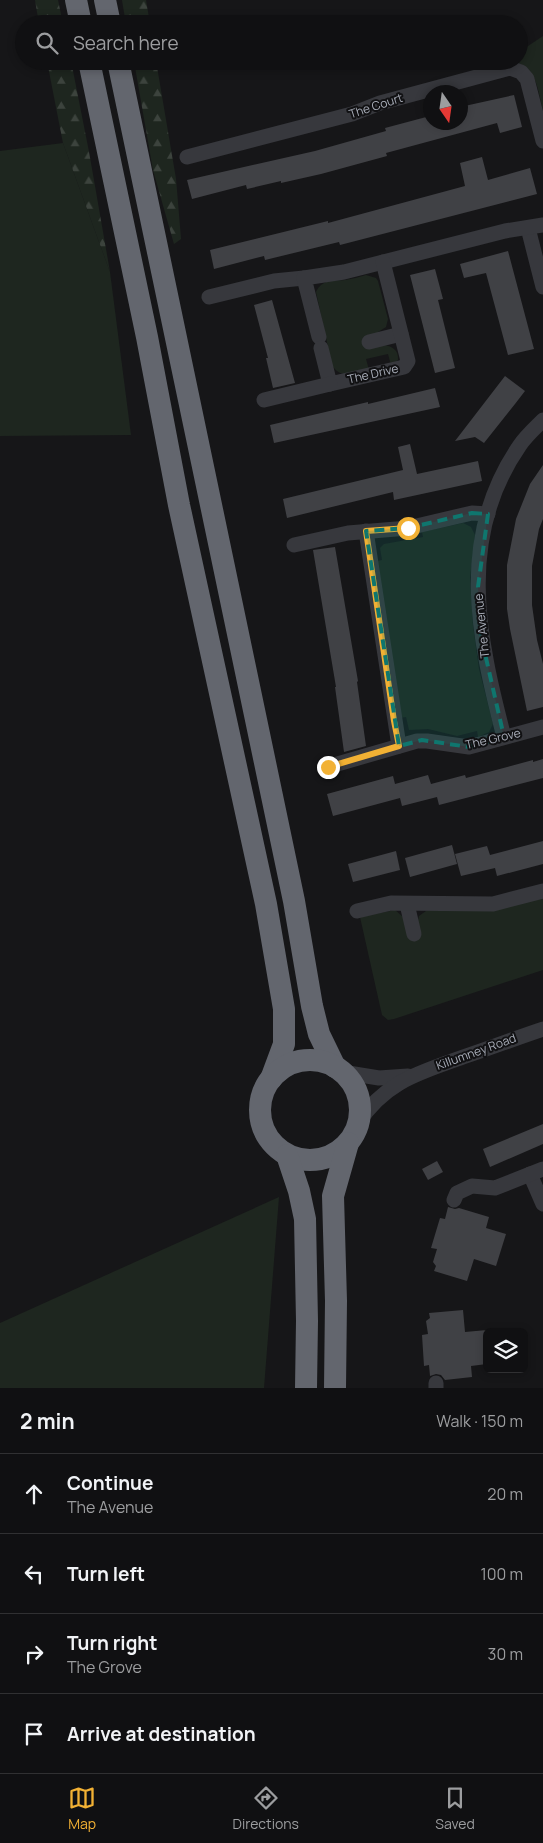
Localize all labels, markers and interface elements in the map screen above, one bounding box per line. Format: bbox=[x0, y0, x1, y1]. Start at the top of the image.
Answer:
search box bbox=[15, 15, 528, 70]
icon: search bbox=[33, 29, 61, 57]
text: Search here bbox=[73, 30, 179, 56]
north arrow bbox=[423, 85, 468, 130]
street label: The Court bbox=[347, 89, 405, 122]
street label: The Drive bbox=[346, 359, 400, 388]
route start bbox=[397, 517, 420, 540]
street label: The Avenue bbox=[470, 593, 493, 659]
street label: The Grove bbox=[464, 724, 522, 753]
route end bbox=[317, 756, 340, 779]
street label: Killumney Road bbox=[433, 1029, 518, 1074]
map controls bbox=[483, 1328, 528, 1373]
button: layers bbox=[483, 1328, 528, 1373]
text: 2 min bbox=[20, 1407, 75, 1435]
text: Walk · 150 m bbox=[436, 1410, 523, 1432]
text: Continue bbox=[67, 1470, 153, 1496]
icon: ahead bbox=[20, 1480, 48, 1508]
text: 20 m bbox=[487, 1483, 523, 1505]
text: The Avenue bbox=[67, 1496, 153, 1518]
icon: left bbox=[20, 1560, 48, 1588]
text: Turn left bbox=[67, 1561, 145, 1587]
text: 100 m bbox=[480, 1563, 523, 1585]
text: Turn right bbox=[67, 1630, 157, 1656]
icon: right bbox=[20, 1640, 48, 1668]
text: 30 m bbox=[488, 1643, 523, 1665]
text: The Grove bbox=[67, 1656, 142, 1678]
icon: arrive bbox=[20, 1720, 48, 1748]
text: Arrive at destination bbox=[67, 1721, 256, 1747]
tab: Map bbox=[68, 1784, 96, 1833]
tab: Directions bbox=[233, 1784, 299, 1833]
tab: Saved bbox=[435, 1784, 475, 1833]

